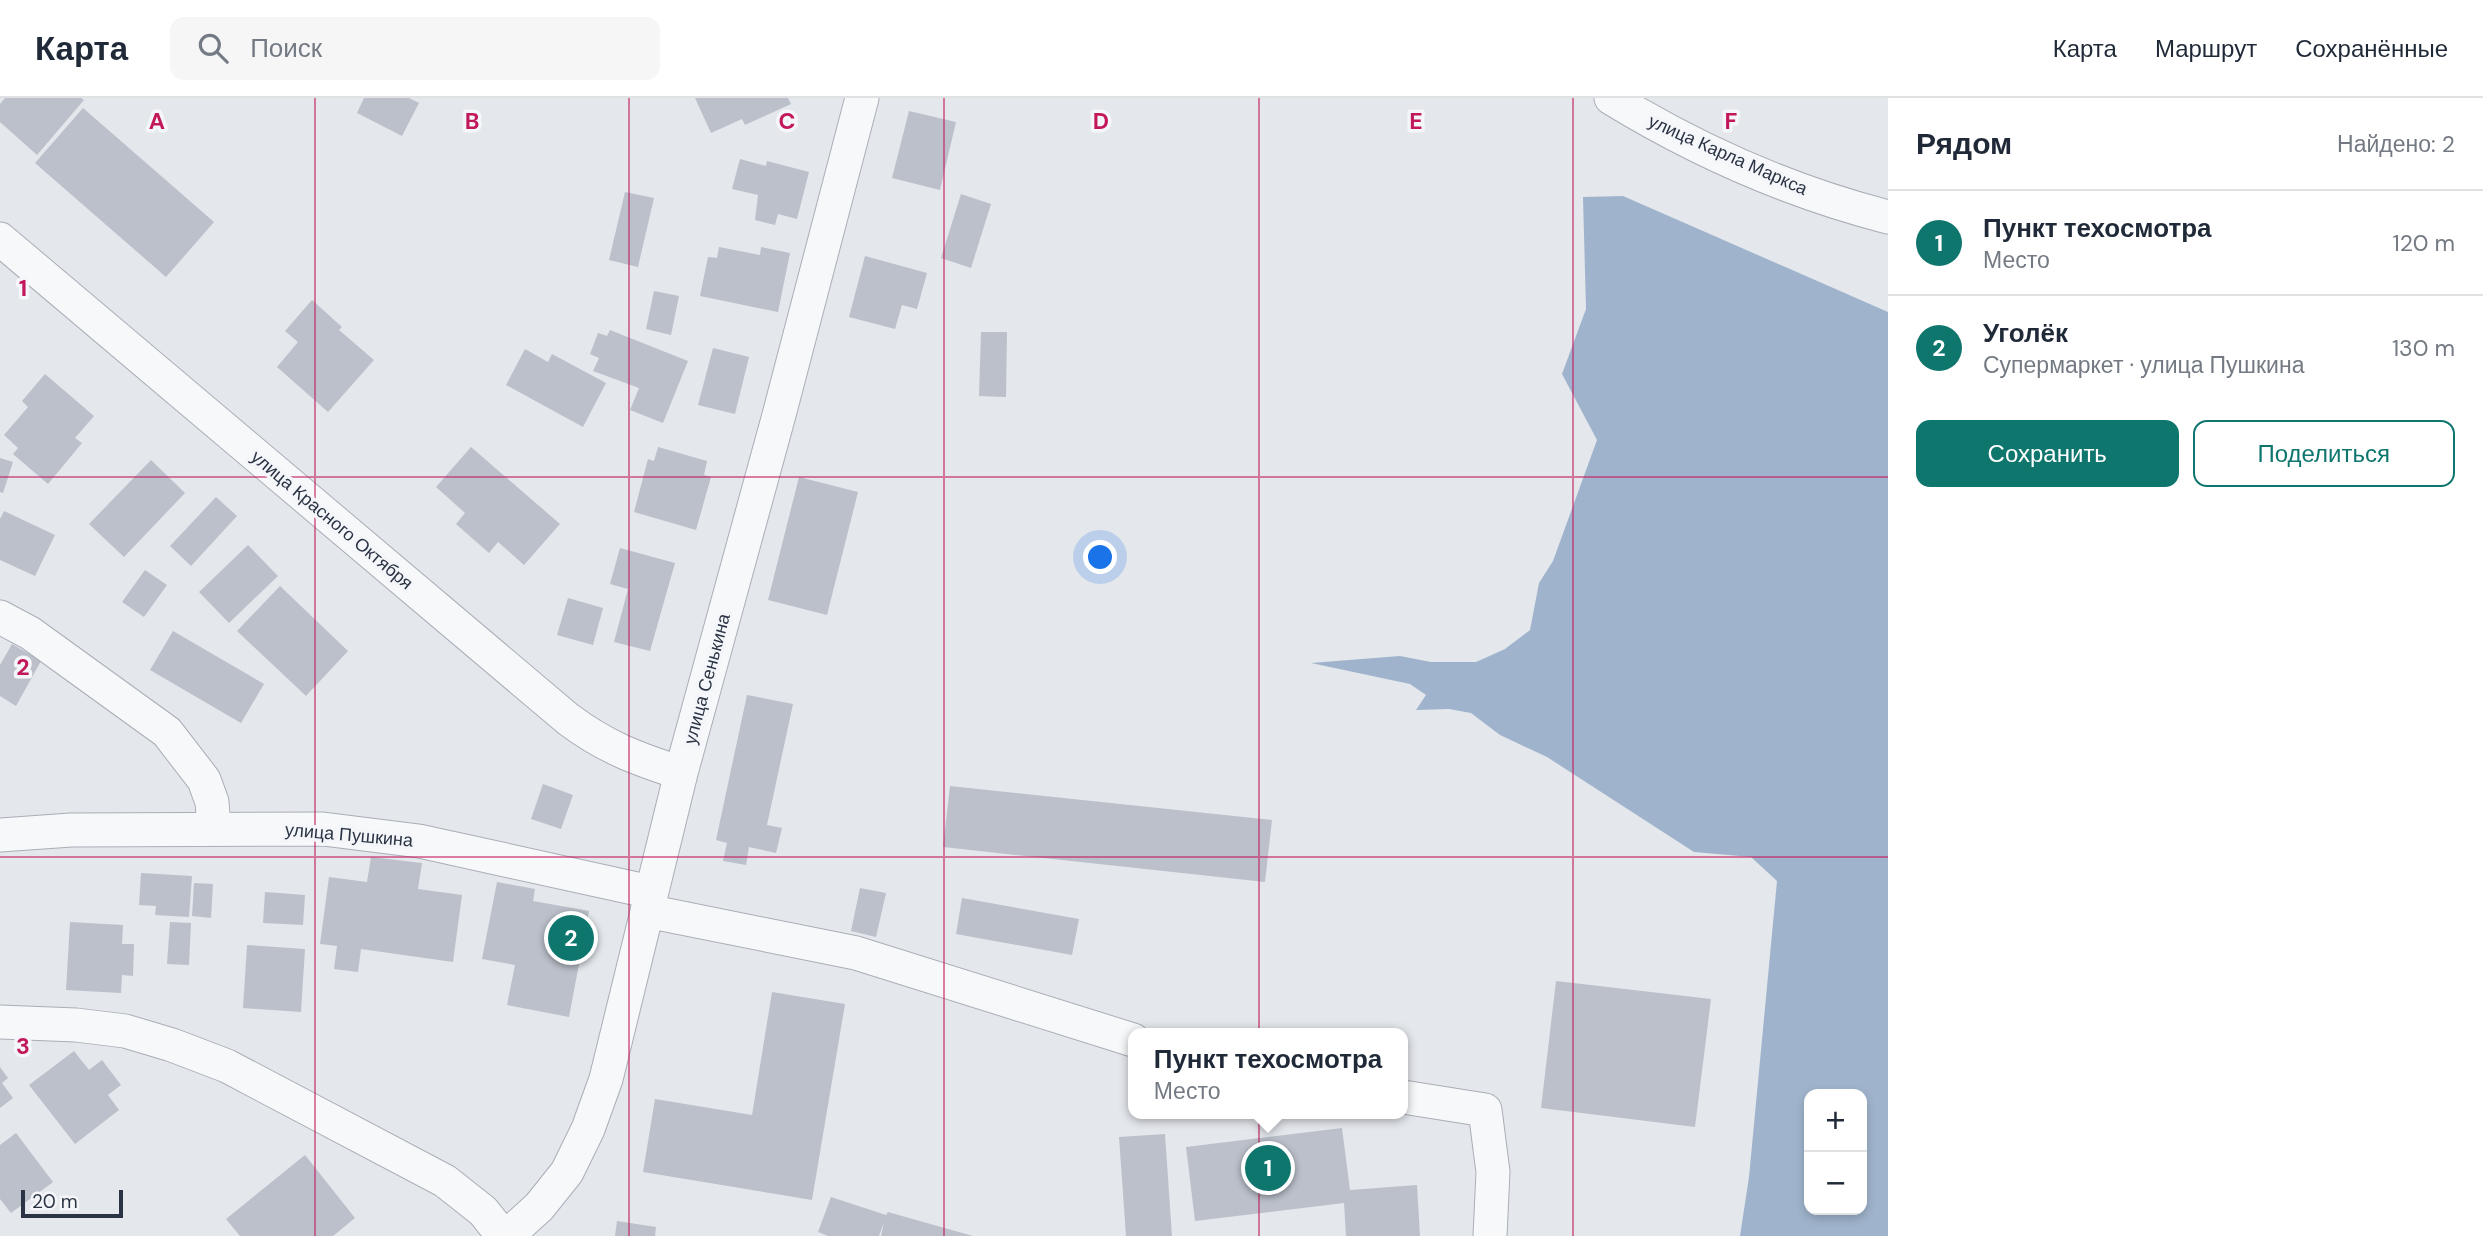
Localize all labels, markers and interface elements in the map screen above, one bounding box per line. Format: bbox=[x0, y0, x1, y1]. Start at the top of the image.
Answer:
search box bbox=[170, 17, 660, 80]
text: Карта bbox=[35, 27, 128, 70]
icon: search bbox=[194, 29, 232, 67]
text: Поиск bbox=[250, 31, 322, 65]
text: Карта bbox=[2053, 33, 2117, 64]
text: Маршрут bbox=[2155, 33, 2257, 64]
text: Сохранённые bbox=[2295, 33, 2448, 64]
text: A bbox=[149, 106, 165, 136]
text: B bbox=[465, 106, 479, 136]
text: C bbox=[779, 106, 795, 136]
text: D bbox=[1093, 106, 1109, 136]
text: E bbox=[1409, 106, 1423, 136]
text: F bbox=[1725, 106, 1738, 136]
street label: улица Карла Маркса bbox=[1645, 109, 1812, 201]
text: Рядом bbox=[1916, 124, 2012, 163]
text: Найдено: 2 bbox=[2337, 129, 2455, 159]
text: Пункт техосмотра bbox=[1983, 211, 2212, 245]
text: 1 bbox=[1935, 228, 1943, 258]
text: 120 m bbox=[2392, 228, 2455, 258]
text: Место bbox=[1983, 245, 2050, 275]
text: 1 bbox=[19, 273, 27, 303]
text: Уголёк bbox=[1983, 316, 2068, 350]
text: 2 bbox=[1932, 333, 1946, 363]
text: 130 m bbox=[2392, 333, 2455, 363]
text: Супермаркет · улица Пушкина bbox=[1983, 350, 2304, 380]
button: Сохранить bbox=[1916, 420, 2179, 487]
button: Поделиться bbox=[2193, 420, 2455, 487]
street label: улица Красного Октября bbox=[246, 445, 418, 595]
your location bbox=[1083, 540, 1117, 574]
street label: улица Сенькина bbox=[678, 610, 736, 747]
text: 2 bbox=[16, 652, 30, 682]
street label: улица Пушкина bbox=[284, 817, 415, 853]
pin: 2 bbox=[548, 912, 594, 964]
popup bbox=[1128, 1028, 1408, 1119]
text: 3 bbox=[16, 1031, 30, 1061]
text: Пункт техосмотра bbox=[1154, 1042, 1382, 1076]
text: Место bbox=[1154, 1076, 1220, 1106]
map controls bbox=[1804, 1089, 1867, 1215]
button: + bbox=[1804, 1089, 1867, 1152]
pin: 1 bbox=[1245, 1142, 1291, 1194]
button: − bbox=[1804, 1152, 1867, 1215]
scale bar bbox=[21, 1187, 122, 1219]
text: 20 m bbox=[32, 1189, 78, 1214]

